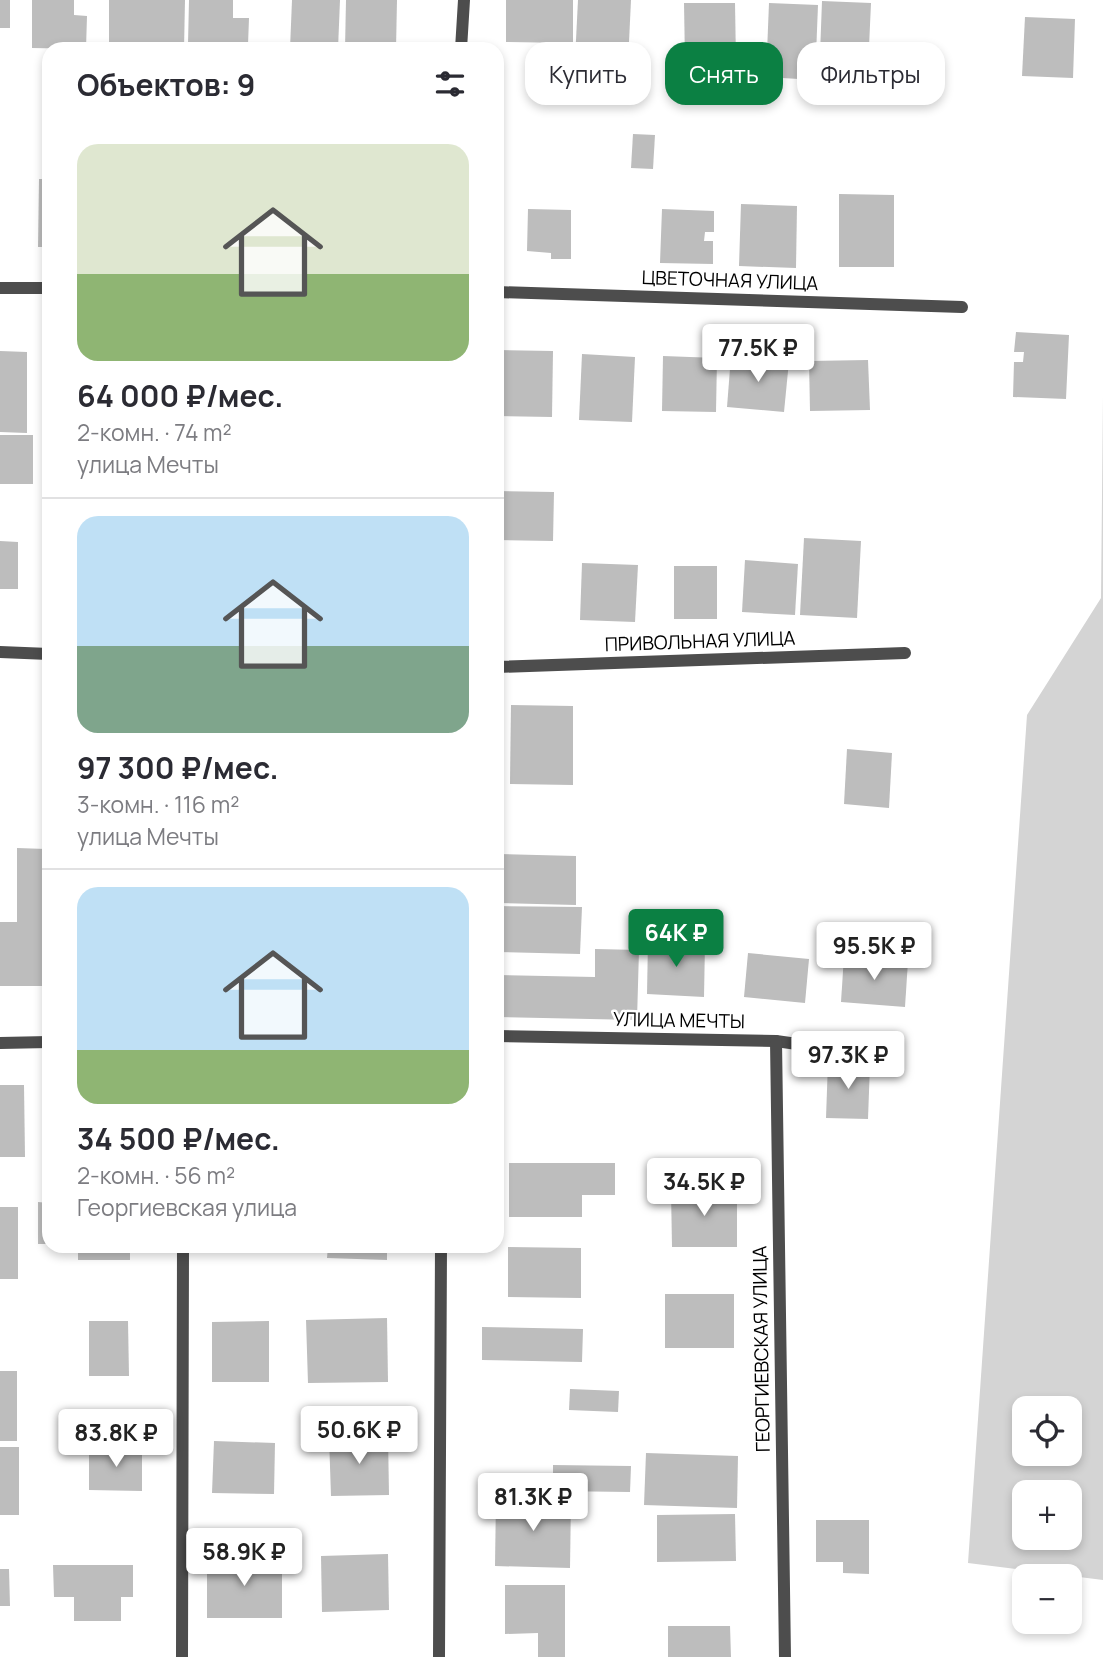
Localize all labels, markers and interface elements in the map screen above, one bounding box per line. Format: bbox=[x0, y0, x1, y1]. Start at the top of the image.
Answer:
chip: Купить bbox=[525, 42, 651, 105]
chip: Снять bbox=[665, 42, 783, 105]
chip: Фильтры bbox=[797, 42, 945, 105]
text: Объектов: 9 bbox=[77, 64, 255, 105]
icon: filters bbox=[431, 65, 469, 103]
icon: home bbox=[210, 189, 336, 315]
street label: ЦВЕТОЧНАЯ УЛИЦА bbox=[641, 264, 819, 296]
pin: 77.5K ₽ bbox=[693, 324, 823, 384]
text: 77.5K ₽ bbox=[718, 331, 798, 363]
text: 64 000 ₽/мес. bbox=[77, 375, 283, 416]
text: 2-комн. · 74 m² bbox=[77, 416, 232, 448]
text: улица Мечты bbox=[77, 448, 219, 480]
icon: home bbox=[210, 561, 336, 687]
street label: ПРИВОЛЬНАЯ УЛИЦА bbox=[604, 625, 796, 657]
text: 97 300 ₽/мес. bbox=[77, 747, 279, 788]
text: 3-комн. · 116 m² bbox=[77, 788, 239, 820]
text: улица Мечты bbox=[77, 820, 219, 852]
pin: 64K ₽ bbox=[627, 909, 725, 969]
text: 64K ₽ bbox=[644, 916, 708, 948]
pin: 95.5K ₽ bbox=[809, 922, 939, 982]
text: 95.5K ₽ bbox=[832, 929, 916, 961]
icon: home bbox=[210, 932, 336, 1058]
street label: УЛИЦА МЕЧТЫ bbox=[613, 1006, 745, 1034]
pin: 97.3K ₽ bbox=[783, 1032, 913, 1091]
text: 97.3K ₽ bbox=[807, 1038, 889, 1070]
text: 34 500 ₽/мес. bbox=[77, 1118, 280, 1159]
pin: 34.5K ₽ bbox=[639, 1158, 769, 1218]
text: 2-комн. · 56 m² bbox=[77, 1159, 235, 1191]
text: 34.5K ₽ bbox=[663, 1165, 745, 1197]
text: Георгиевская улица bbox=[77, 1191, 297, 1223]
street label: ГЕОРГИЕВСКАЯ УЛИЦА bbox=[746, 1246, 776, 1452]
map controls bbox=[1012, 1396, 1082, 1634]
button: locate bbox=[1012, 1396, 1082, 1466]
pin: 50.6K ₽ bbox=[294, 1406, 424, 1466]
pin: 83.8K ₽ bbox=[51, 1410, 181, 1469]
text: 50.6K ₽ bbox=[317, 1413, 401, 1445]
text: 83.8K ₽ bbox=[74, 1416, 158, 1448]
pin: 81.3K ₽ bbox=[468, 1474, 598, 1533]
text: 81.3K ₽ bbox=[494, 1480, 572, 1512]
button: + bbox=[1012, 1480, 1082, 1550]
pin: 58.9K ₽ bbox=[179, 1528, 309, 1588]
text: 58.9K ₽ bbox=[202, 1535, 286, 1567]
button: − bbox=[1012, 1564, 1082, 1634]

